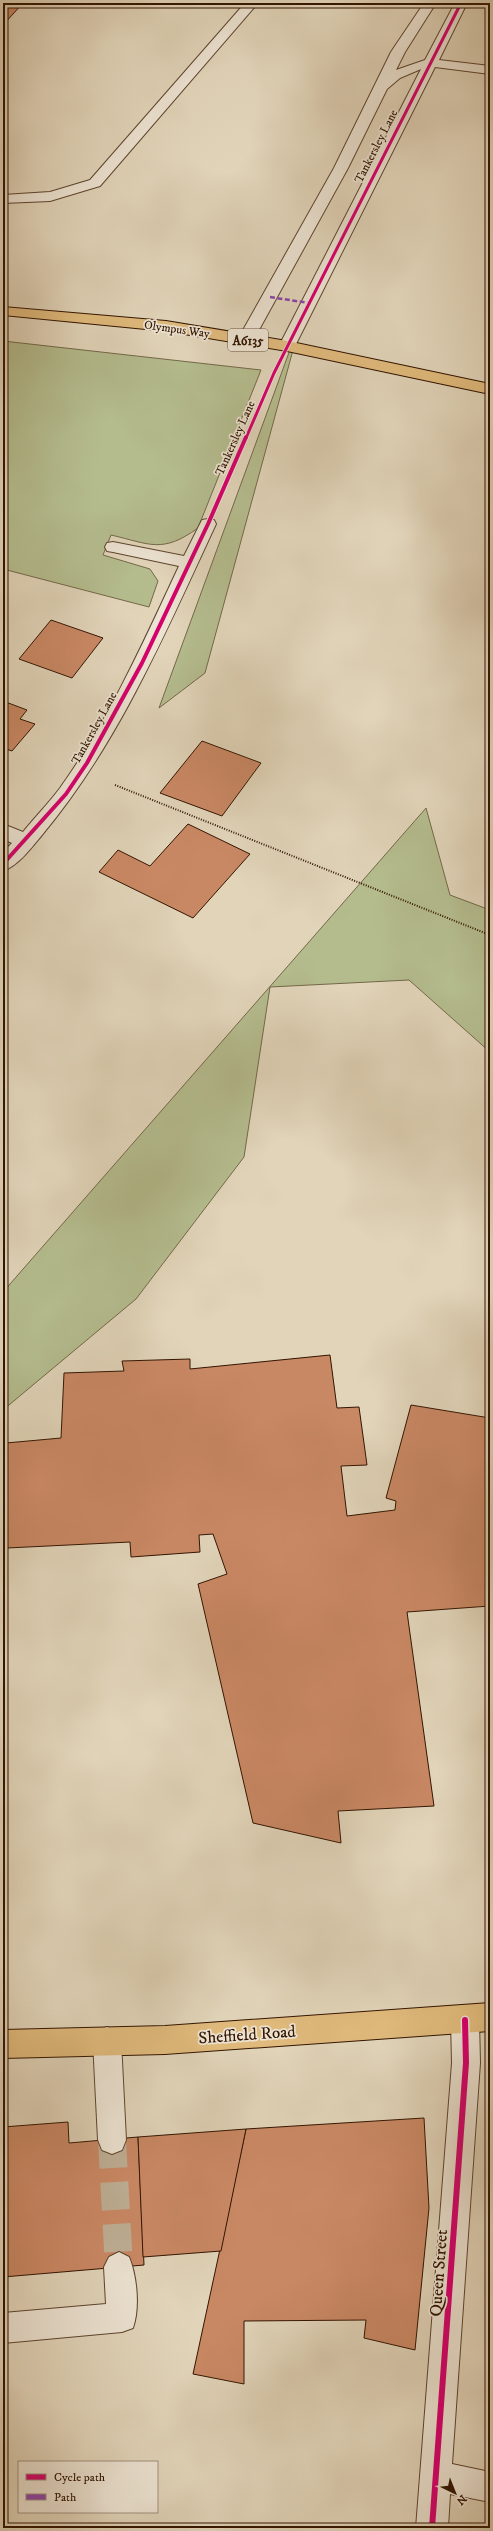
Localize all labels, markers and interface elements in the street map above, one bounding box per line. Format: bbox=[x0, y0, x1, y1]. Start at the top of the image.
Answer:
street label: Tankersley Lane bbox=[352, 107, 401, 185]
street label: Olympus Way bbox=[143, 317, 211, 342]
road number: A6135 bbox=[228, 329, 268, 351]
street label: Tankersley Lane bbox=[212, 398, 259, 478]
street label: Tankersley Lane bbox=[68, 689, 121, 767]
street label: Sheffield Road bbox=[198, 2021, 297, 2049]
street label: Queen Street bbox=[425, 2228, 453, 2318]
legend bbox=[18, 2461, 158, 2513]
text: Cycle path bbox=[54, 2470, 106, 2485]
north arrow bbox=[435, 2473, 475, 2513]
text: Path bbox=[54, 2490, 77, 2505]
text: N bbox=[453, 2491, 469, 2508]

